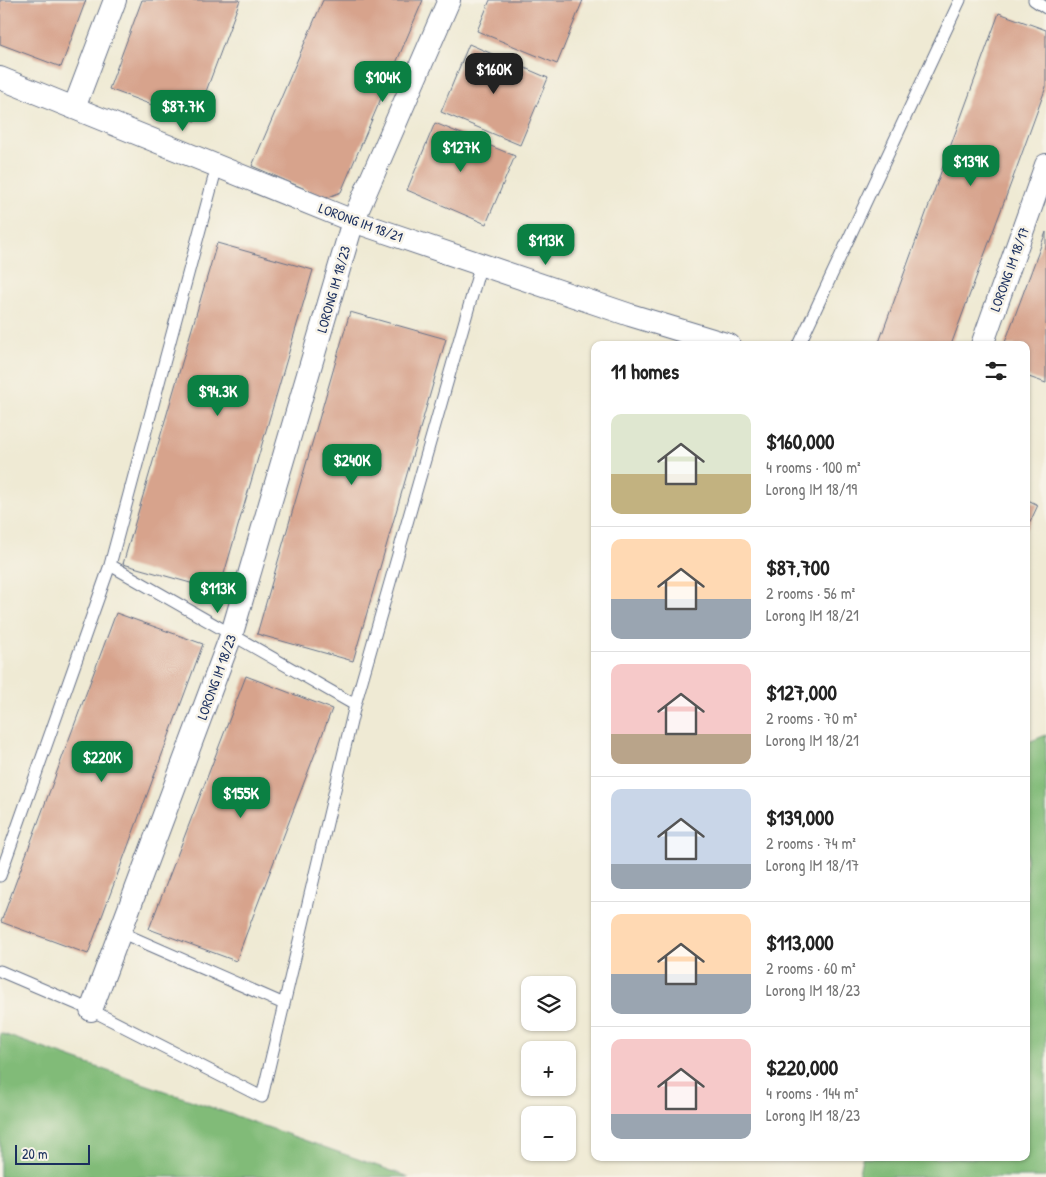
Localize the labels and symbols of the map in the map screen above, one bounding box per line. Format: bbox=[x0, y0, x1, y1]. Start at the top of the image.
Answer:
pin: $160K bbox=[459, 52, 529, 95]
pin: $104K bbox=[348, 61, 418, 103]
pin: $87.7K bbox=[142, 90, 224, 132]
pin: $127K bbox=[426, 130, 496, 173]
pin: $139K bbox=[936, 144, 1006, 187]
street label: LORONG IM 18/21 bbox=[316, 198, 406, 246]
pin: $113K bbox=[511, 224, 581, 266]
street label: LORONG IM 18/17 bbox=[985, 224, 1033, 314]
street label: LORONG IM 18/23 bbox=[312, 243, 354, 335]
pin: $94.3K bbox=[177, 374, 259, 417]
pin: $240K bbox=[317, 444, 387, 486]
pin: $113K bbox=[183, 572, 253, 614]
street label: LORONG IM 18/23 bbox=[192, 632, 240, 722]
pin: $220K bbox=[67, 740, 137, 783]
pin: $155K bbox=[206, 776, 276, 819]
scale bar bbox=[15, 1142, 90, 1165]

